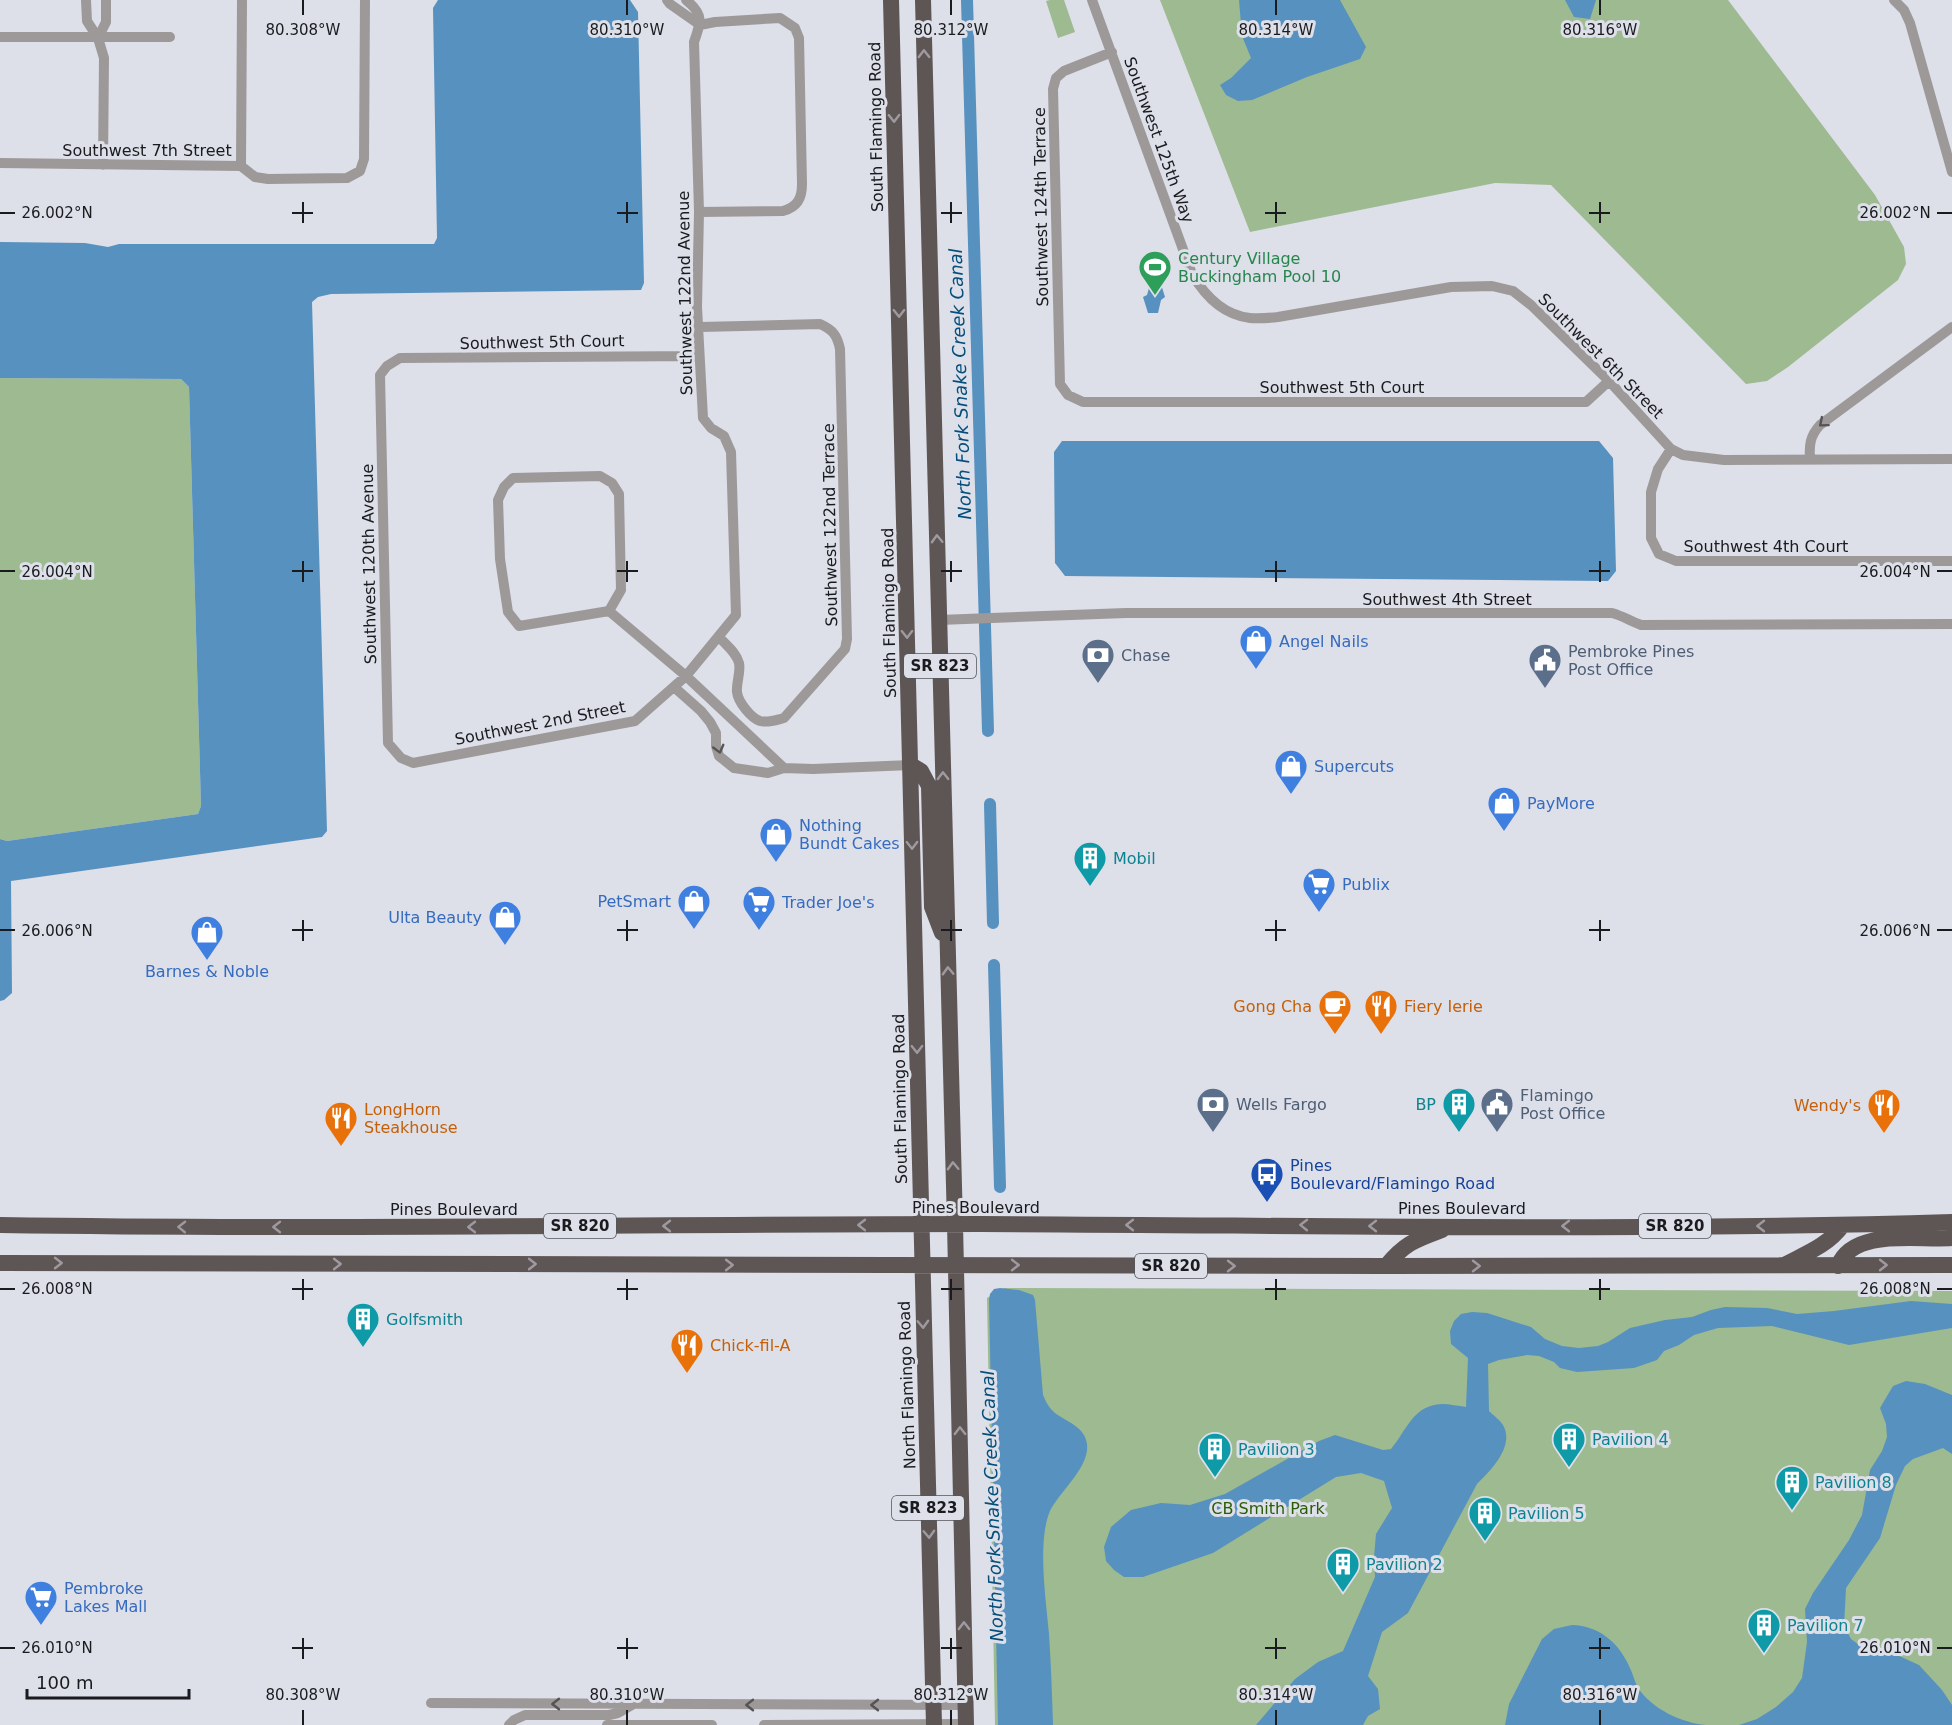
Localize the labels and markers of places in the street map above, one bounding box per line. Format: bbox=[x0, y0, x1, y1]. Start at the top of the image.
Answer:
sports icon: Century Village Buckingham Pool 10 bbox=[1137, 249, 1173, 296]
place label: Century Village Buckingham Pool 10 bbox=[1178, 249, 1341, 286]
shop icon: Angel Nails bbox=[1238, 623, 1274, 670]
place label: Angel Nails bbox=[1279, 632, 1369, 651]
bank icon: Chase bbox=[1080, 637, 1116, 684]
public building icon: Pembroke Pines Post Office bbox=[1527, 642, 1563, 689]
place label: Pembroke Pines Post Office bbox=[1568, 642, 1694, 679]
place label: Chase bbox=[1121, 646, 1170, 665]
shop icon: Supercuts bbox=[1273, 748, 1309, 795]
place label: Supercuts bbox=[1314, 757, 1394, 776]
shop icon: PayMore bbox=[1486, 785, 1522, 832]
place label: PayMore bbox=[1527, 794, 1595, 813]
shop icon: Nothing Bundt Cakes bbox=[758, 816, 794, 863]
place label: Nothing Bundt Cakes bbox=[799, 816, 900, 853]
building icon: Mobil bbox=[1072, 840, 1108, 887]
place label: Mobil bbox=[1113, 849, 1156, 868]
supermarket icon: Publix bbox=[1301, 866, 1337, 913]
place label: Publix bbox=[1342, 875, 1390, 894]
shop icon: PetSmart bbox=[676, 883, 712, 930]
supermarket icon: Trader Joe's bbox=[741, 884, 777, 931]
place label: PetSmart bbox=[597, 892, 671, 911]
place label: Trader Joe's bbox=[781, 893, 875, 912]
shop icon: Ulta Beauty bbox=[487, 899, 523, 946]
place label: Ulta Beauty bbox=[388, 908, 482, 927]
shop icon: Barnes & Noble bbox=[189, 914, 225, 961]
place label: Barnes & Noble bbox=[145, 962, 269, 981]
cafe icon: Gong Cha bbox=[1317, 988, 1353, 1035]
restaurant icon: Fiery Ierie bbox=[1363, 988, 1399, 1035]
place label: Gong Cha bbox=[1233, 997, 1312, 1016]
place label: Fiery Ierie bbox=[1404, 997, 1483, 1016]
bank icon: Wells Fargo bbox=[1195, 1086, 1231, 1133]
building icon: BP bbox=[1441, 1086, 1477, 1133]
public building icon: Flamingo Post Office bbox=[1479, 1086, 1515, 1133]
place label: Flamingo Post Office bbox=[1520, 1086, 1605, 1123]
restaurant icon: Wendy's bbox=[1866, 1087, 1902, 1134]
place label: Wells Fargo bbox=[1236, 1095, 1327, 1114]
place label: BP bbox=[1415, 1095, 1436, 1114]
place label: Wendy's bbox=[1794, 1096, 1861, 1115]
restaurant icon: LongHorn Steakhouse bbox=[323, 1100, 359, 1147]
place label: LongHorn Steakhouse bbox=[364, 1100, 458, 1137]
bus stop icon: Pines Boulevard/Flamingo Road bbox=[1249, 1156, 1285, 1203]
place label: Pines Boulevard/Flamingo Road bbox=[1290, 1156, 1495, 1193]
building icon: Golfsmith bbox=[345, 1301, 381, 1348]
place label: Golfsmith bbox=[386, 1310, 463, 1329]
restaurant icon: Chick-fil-A bbox=[669, 1327, 705, 1374]
place label: Chick-fil-A bbox=[710, 1336, 791, 1355]
building icon: Pavilion 4 bbox=[1551, 1421, 1587, 1468]
place label: Pavilion 4 bbox=[1592, 1430, 1669, 1449]
building icon: Pavilion 3 bbox=[1197, 1431, 1233, 1478]
place label: Pavilion 3 bbox=[1238, 1440, 1315, 1459]
building icon: Pavilion 8 bbox=[1774, 1464, 1810, 1511]
place label: Pavilion 8 bbox=[1815, 1473, 1892, 1492]
building icon: Pavilion 5 bbox=[1467, 1495, 1503, 1542]
place label: Pavilion 5 bbox=[1508, 1504, 1585, 1523]
building icon: Pavilion 2 bbox=[1325, 1546, 1361, 1593]
place label: Pavilion 2 bbox=[1366, 1555, 1443, 1574]
supermarket icon: Pembroke Lakes Mall bbox=[23, 1579, 59, 1626]
place label: Pembroke Lakes Mall bbox=[64, 1579, 147, 1616]
building icon: Pavilion 7 bbox=[1746, 1607, 1782, 1654]
place label: Pavilion 7 bbox=[1787, 1616, 1864, 1635]

